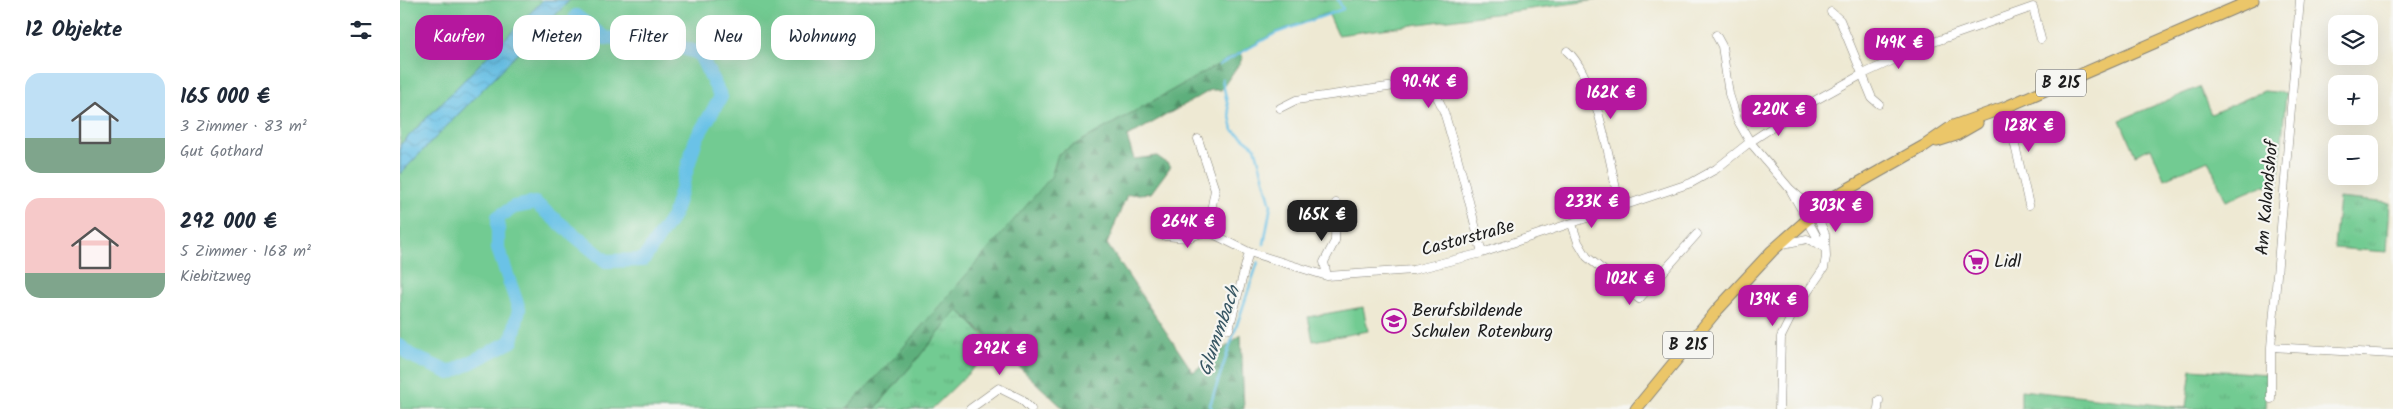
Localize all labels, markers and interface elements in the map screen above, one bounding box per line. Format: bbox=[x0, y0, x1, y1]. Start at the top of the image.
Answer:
text: 12 Objekte bbox=[25, 14, 122, 47]
chip: Kaufen bbox=[415, 15, 503, 60]
chip: Mieten bbox=[513, 15, 600, 60]
chip: Filter bbox=[610, 15, 686, 60]
chip: Neu bbox=[696, 15, 761, 60]
chip: Wohnung bbox=[771, 15, 875, 60]
map controls bbox=[2328, 15, 2378, 185]
button: layers bbox=[2328, 15, 2378, 65]
icon: filters bbox=[347, 16, 375, 44]
pin: 149K € bbox=[1858, 28, 1940, 70]
text: 149K € bbox=[1875, 31, 1923, 56]
pin: 90.4K € bbox=[1383, 66, 1475, 109]
text: 90.4K € bbox=[1402, 70, 1456, 95]
road number: B 215 bbox=[2036, 70, 2086, 96]
button: + bbox=[2328, 75, 2378, 125]
pin: 162K € bbox=[1570, 78, 1652, 120]
text: 165 000 € bbox=[180, 81, 270, 114]
text: 162K € bbox=[1587, 81, 1635, 106]
icon: home bbox=[65, 93, 125, 153]
pin: 220K € bbox=[1738, 94, 1820, 137]
text: 220K € bbox=[1753, 98, 1805, 123]
pin: 128K € bbox=[1988, 110, 2070, 153]
text: 3 Zimmer · 83 m² bbox=[180, 114, 307, 139]
text: 128K € bbox=[2004, 114, 2054, 139]
button: − bbox=[2328, 135, 2378, 185]
street label: Am Kalandshof bbox=[2249, 137, 2288, 257]
text: Gut Gothard bbox=[180, 139, 263, 164]
pin: 233K € bbox=[1551, 186, 1633, 229]
text: 233K € bbox=[1566, 190, 1618, 215]
pin: 303K € bbox=[1795, 190, 1877, 233]
text: 303K € bbox=[1810, 194, 1862, 219]
pin: 165K € bbox=[1281, 200, 1363, 242]
text: 165K € bbox=[1298, 203, 1346, 228]
text: 292 000 € bbox=[180, 206, 277, 239]
pin: 264K € bbox=[1147, 206, 1229, 249]
text: 264K € bbox=[1162, 210, 1214, 235]
street label: Castorstraße bbox=[1418, 213, 1518, 265]
icon: home bbox=[65, 218, 125, 278]
text: 5 Zimmer · 168 m² bbox=[180, 239, 311, 264]
place label: Lidl bbox=[1994, 248, 2022, 277]
supermarket icon: Lidl bbox=[1963, 249, 1989, 275]
text: Kiebitzweg bbox=[180, 264, 251, 289]
pin: 102K € bbox=[1589, 264, 1671, 306]
text: 102K € bbox=[1606, 267, 1654, 292]
water label: Glummbach bbox=[1191, 280, 1250, 380]
pin: 139K € bbox=[1732, 284, 1814, 327]
text: 139K € bbox=[1749, 288, 1797, 313]
place label: Berufsbildende Schulen Rotenburg bbox=[1412, 297, 1553, 347]
school or university icon: Berufsbildende Schulen Rotenburg bbox=[1381, 308, 1407, 334]
road number: B 215 bbox=[1663, 332, 1713, 358]
pin: 292K € bbox=[959, 334, 1041, 376]
text: 292K € bbox=[974, 337, 1026, 362]

